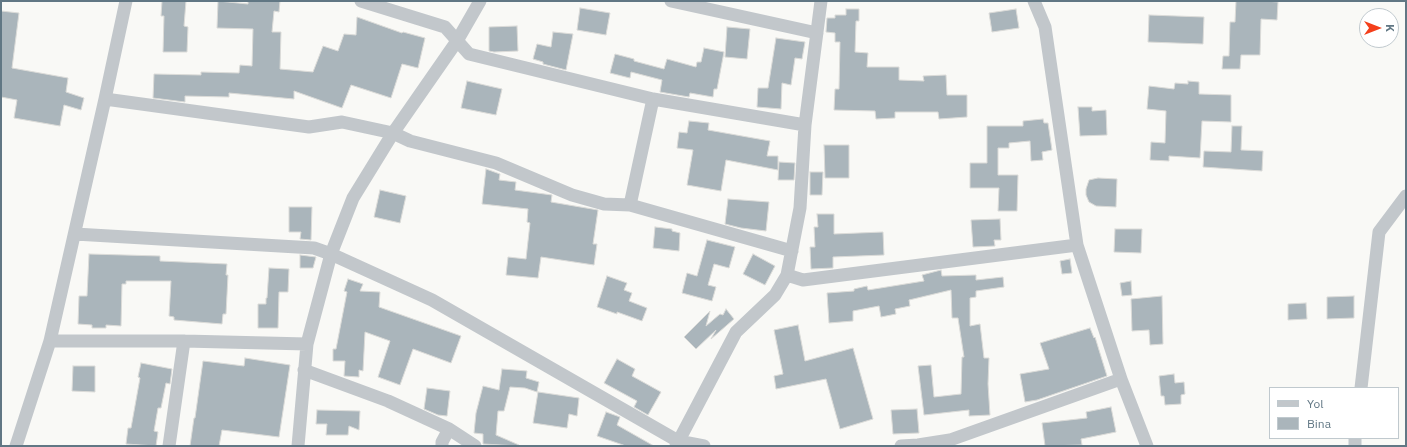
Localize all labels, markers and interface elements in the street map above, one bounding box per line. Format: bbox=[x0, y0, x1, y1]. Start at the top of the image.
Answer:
north arrow bbox=[1359, 8, 1399, 48]
text: K bbox=[1383, 24, 1397, 32]
legend bbox=[1269, 387, 1399, 439]
text: Yol bbox=[1307, 396, 1324, 411]
text: Bina bbox=[1307, 416, 1331, 431]

